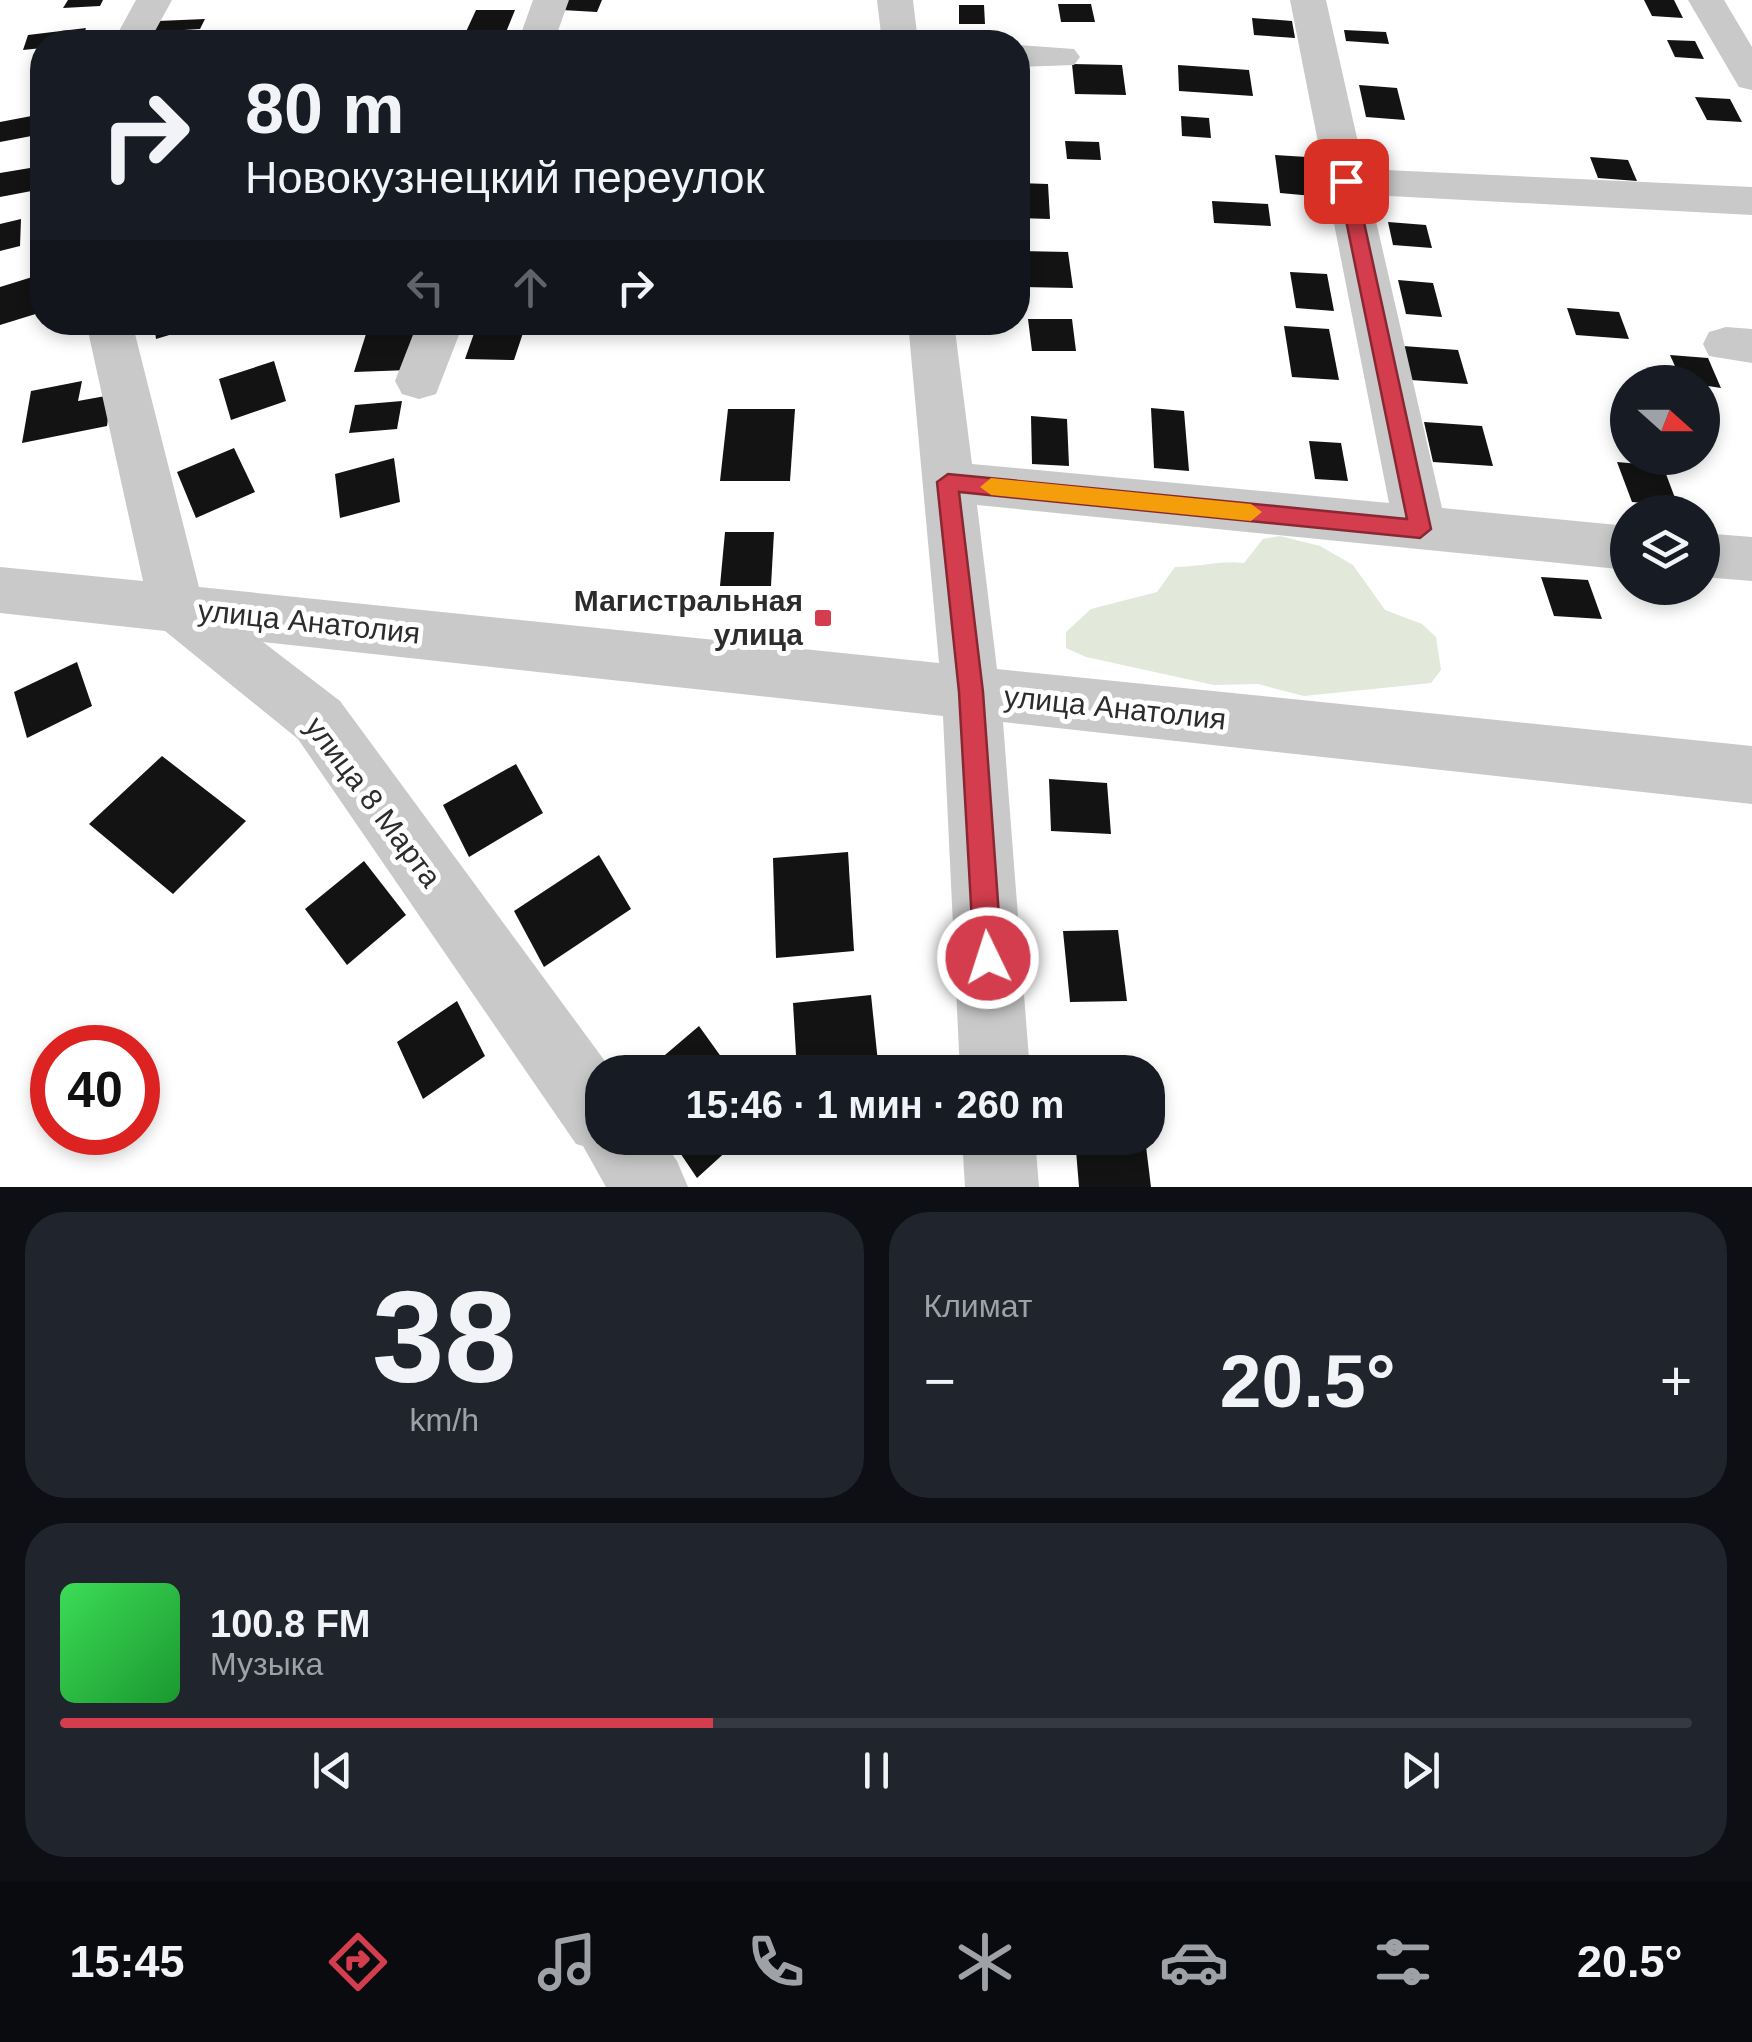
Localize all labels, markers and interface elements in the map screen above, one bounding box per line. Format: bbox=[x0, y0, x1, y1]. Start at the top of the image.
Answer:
icon: right bbox=[80, 70, 210, 200]
text: 80 m bbox=[245, 70, 405, 148]
pin bbox=[1304, 139, 1389, 224]
text: Новокузнецкий переулок bbox=[245, 152, 764, 203]
icon: arrive bbox=[1319, 154, 1374, 209]
icon: left bbox=[398, 260, 453, 315]
icon: ahead bbox=[503, 260, 558, 315]
icon: right bbox=[608, 260, 663, 315]
north arrow bbox=[1610, 365, 1720, 475]
map controls bbox=[1610, 365, 1720, 605]
button: layers bbox=[1610, 495, 1720, 605]
place label: Магистральная улица bbox=[574, 584, 803, 651]
street label: улица Анатолия bbox=[196, 593, 422, 650]
marker: Магистральная улица bbox=[812, 607, 834, 629]
street label: улица Анатолия bbox=[1002, 679, 1228, 736]
street label: улица 8 Марта bbox=[299, 710, 448, 893]
position arrow bbox=[936, 906, 1040, 1010]
speed limit sign: 40 bbox=[30, 1025, 160, 1155]
text: 15:46 · 1 мин · 260 m bbox=[686, 1084, 1064, 1126]
text: 38 bbox=[372, 1264, 517, 1410]
text: Климат bbox=[924, 1288, 1032, 1324]
text: 20.5° bbox=[1220, 1339, 1396, 1423]
text: − bbox=[924, 1350, 956, 1412]
text: + bbox=[1660, 1350, 1692, 1412]
text: km/h bbox=[410, 1402, 479, 1438]
text: 100.8 FM bbox=[210, 1603, 371, 1645]
text: Музыка bbox=[210, 1646, 323, 1682]
icon: previous bbox=[305, 1743, 360, 1798]
icon: pause bbox=[849, 1743, 904, 1798]
icon: next bbox=[1393, 1743, 1448, 1798]
icon: directions bbox=[323, 1927, 393, 1997]
icon: music bbox=[532, 1927, 602, 1997]
icon: phone bbox=[741, 1927, 811, 1997]
icon: climate bbox=[950, 1927, 1020, 1997]
icon: car bbox=[1159, 1927, 1229, 1997]
icon: filters bbox=[1368, 1927, 1438, 1997]
text: 15:45 bbox=[69, 1936, 185, 1987]
text: 20.5° bbox=[1577, 1936, 1682, 1987]

